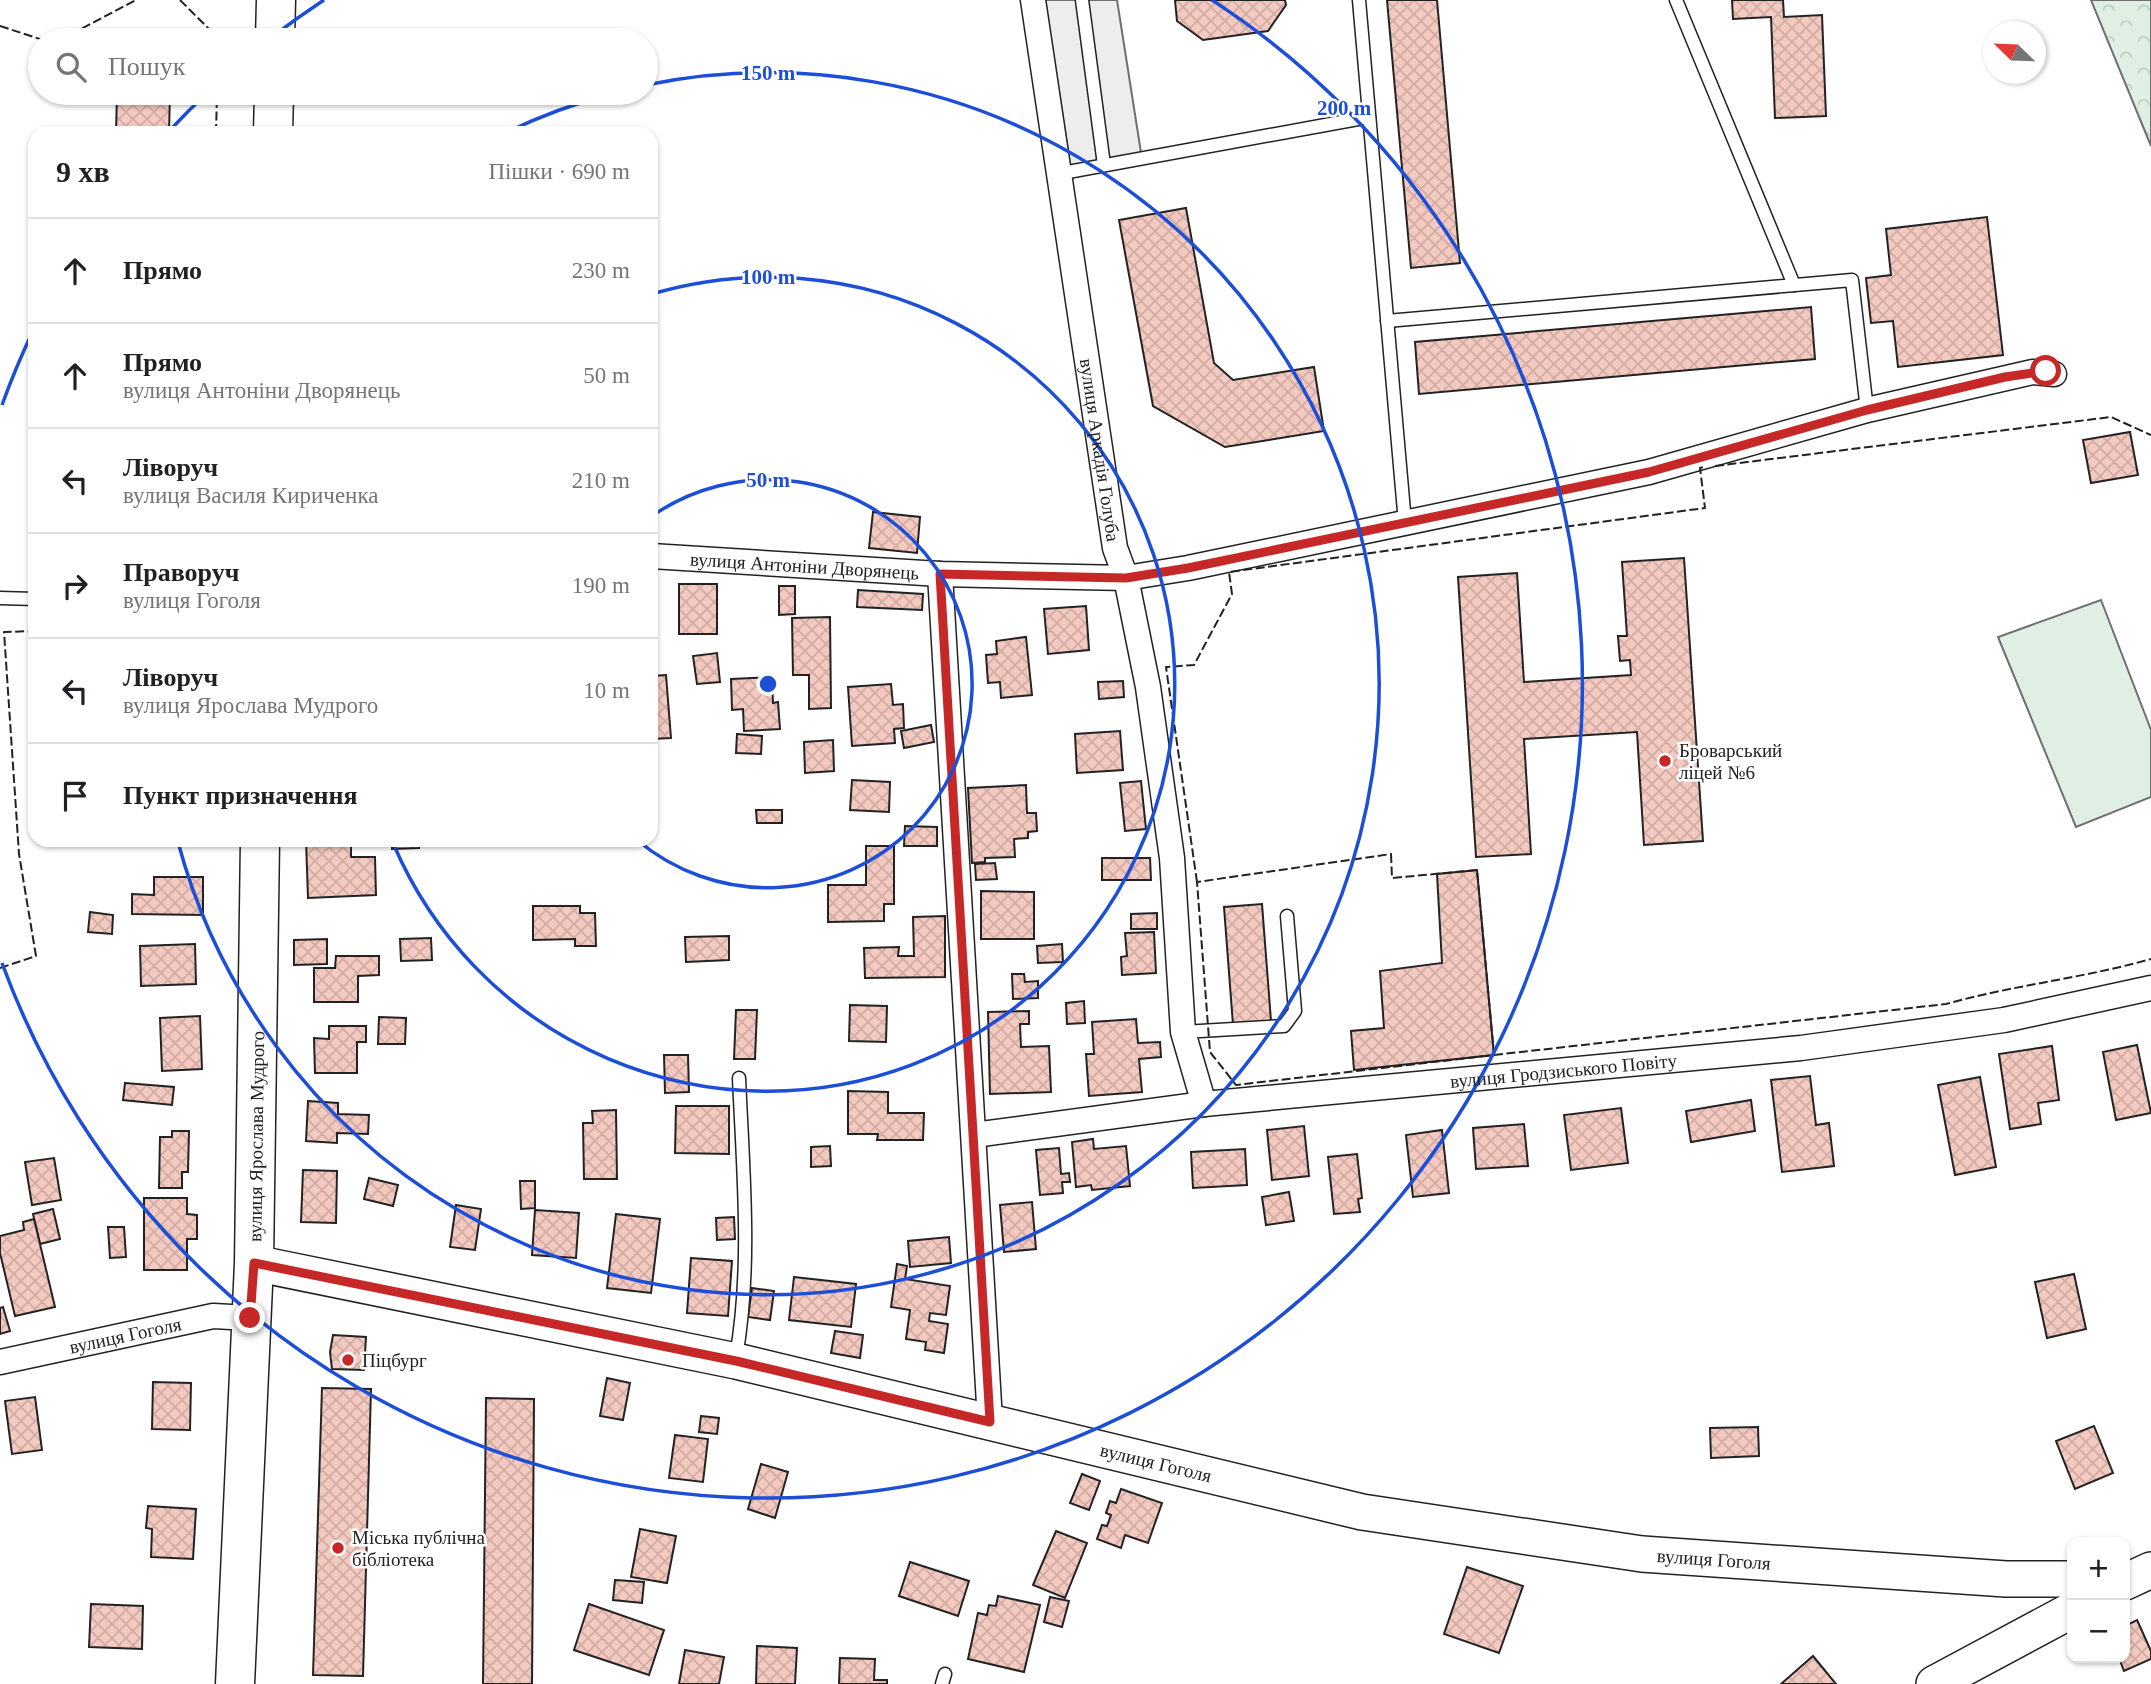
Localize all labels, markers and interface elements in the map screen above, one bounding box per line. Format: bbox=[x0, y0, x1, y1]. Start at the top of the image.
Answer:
north arrow bbox=[1983, 21, 2046, 84]
search box bbox=[28, 28, 658, 105]
icon: search bbox=[52, 48, 90, 86]
text: Пошук bbox=[108, 52, 185, 81]
text: 150 m bbox=[741, 61, 796, 85]
text: 200 m bbox=[1317, 96, 1372, 120]
text: 9 хв bbox=[56, 155, 110, 188]
text: Пішки · 690 m bbox=[489, 159, 630, 184]
icon: ahead bbox=[56, 252, 94, 290]
text: Прямо bbox=[123, 256, 202, 285]
text: 230 m bbox=[572, 258, 630, 283]
text: 100 m bbox=[741, 265, 796, 289]
text: Прямо bbox=[123, 348, 202, 377]
route start bbox=[2030, 355, 2061, 386]
icon: ahead bbox=[56, 357, 94, 395]
street label: вулиця Аркадія Голуба bbox=[1076, 357, 1124, 543]
text: 50 m bbox=[583, 363, 630, 388]
text: вулиця Антоніни Дворянець bbox=[123, 378, 401, 403]
text: Ліворуч bbox=[123, 453, 218, 482]
icon: left bbox=[56, 462, 94, 500]
text: 210 m bbox=[572, 468, 630, 493]
text: 50 m bbox=[746, 468, 790, 492]
text: вулиця Василя Кириченка bbox=[123, 483, 378, 508]
street label: вулиця Антоніни Дворянець bbox=[690, 548, 920, 583]
text: Праворуч bbox=[123, 558, 239, 587]
icon: right bbox=[56, 567, 94, 605]
text: 190 m bbox=[572, 573, 630, 598]
text: вулиця Гоголя bbox=[123, 588, 261, 613]
text: Ліворуч bbox=[123, 663, 218, 692]
icon: left bbox=[56, 672, 94, 710]
centre of rings bbox=[756, 672, 780, 696]
text: 10 m bbox=[583, 678, 630, 703]
text: вулиця Ярослава Мудрого bbox=[123, 693, 378, 718]
place label: Броварський ліцей №6 bbox=[1679, 740, 1782, 783]
marker: Броварський ліцей №6 bbox=[1657, 753, 1673, 769]
icon: arrive bbox=[56, 777, 94, 815]
text: Пункт призначення bbox=[123, 781, 358, 810]
street label: вулиця Ярослава Мудрого bbox=[244, 1031, 268, 1242]
street label: вулиця Гродзиського Повіту bbox=[1449, 1049, 1678, 1091]
route end bbox=[234, 1302, 265, 1333]
street label: вулиця Гоголя bbox=[67, 1313, 183, 1357]
place label: Піцбург bbox=[362, 1350, 427, 1371]
marker: Піцбург bbox=[340, 1352, 356, 1368]
street label: вулиця Гоголя bbox=[1098, 1439, 1214, 1486]
place label: Міська публічна бібліотека bbox=[352, 1527, 485, 1570]
map controls bbox=[2067, 1537, 2130, 1663]
button: + bbox=[2067, 1537, 2130, 1600]
marker: Міська публічна бібліотека bbox=[330, 1540, 346, 1556]
street label: вулиця Гоголя bbox=[1656, 1545, 1772, 1573]
button: − bbox=[2067, 1600, 2130, 1663]

